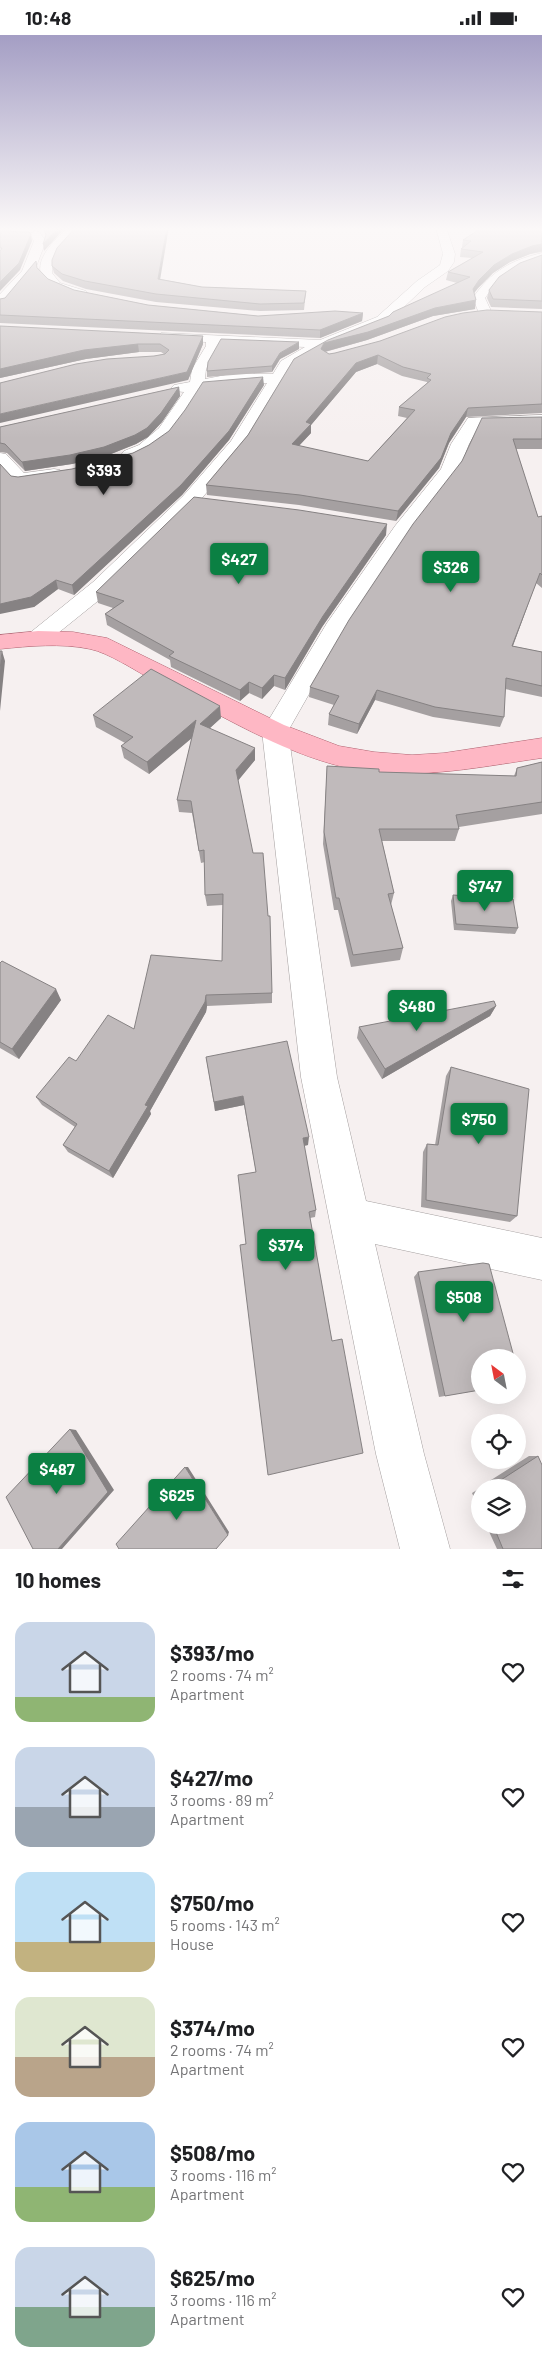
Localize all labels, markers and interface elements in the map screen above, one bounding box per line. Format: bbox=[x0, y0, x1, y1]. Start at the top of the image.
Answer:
text: 10:48 bbox=[25, 6, 71, 29]
pin: $393 bbox=[74, 453, 134, 496]
text: $393 bbox=[87, 460, 121, 479]
pin: $427 bbox=[209, 543, 269, 585]
text: $427 bbox=[221, 549, 257, 568]
pin: $326 bbox=[421, 551, 481, 593]
text: $326 bbox=[433, 557, 469, 576]
pin: $747 bbox=[455, 869, 515, 912]
text: $747 bbox=[468, 876, 502, 895]
pin: $480 bbox=[387, 989, 447, 1032]
text: $480 bbox=[399, 996, 435, 1015]
pin: $750 bbox=[449, 1103, 509, 1145]
text: $750 bbox=[462, 1109, 496, 1128]
pin: $374 bbox=[256, 1229, 316, 1271]
text: $374 bbox=[268, 1235, 304, 1254]
pin: $508 bbox=[434, 1281, 494, 1323]
text: $508 bbox=[446, 1287, 482, 1306]
north arrow bbox=[471, 1349, 526, 1404]
map controls bbox=[471, 1349, 526, 1534]
button: locate bbox=[471, 1414, 526, 1469]
pin: $487 bbox=[27, 1453, 87, 1495]
text: $487 bbox=[39, 1459, 75, 1478]
pin: $625 bbox=[147, 1479, 207, 1521]
button: layers bbox=[471, 1479, 526, 1534]
text: $625 bbox=[159, 1485, 195, 1504]
icon: filters bbox=[499, 1565, 527, 1593]
text: 10 homes bbox=[15, 1567, 101, 1592]
text: $393/mo bbox=[170, 1640, 254, 1665]
icon: home bbox=[55, 1642, 115, 1702]
icon: heart bbox=[499, 1658, 527, 1686]
text: 2 rooms · 74 m² bbox=[170, 1665, 274, 1684]
text: Apartment bbox=[170, 1684, 245, 1703]
text: $427/mo bbox=[170, 1765, 253, 1790]
icon: home bbox=[55, 1767, 115, 1827]
icon: heart bbox=[499, 1783, 527, 1811]
text: 3 rooms · 89 m² bbox=[170, 1790, 274, 1809]
text: Apartment bbox=[170, 1809, 245, 1828]
text: $750/mo bbox=[170, 1890, 254, 1915]
icon: home bbox=[55, 1892, 115, 1952]
icon: heart bbox=[499, 1908, 527, 1936]
text: 5 rooms · 143 m² bbox=[170, 1915, 280, 1934]
text: House bbox=[170, 1934, 214, 1953]
text: $374/mo bbox=[170, 2015, 255, 2040]
icon: home bbox=[55, 2017, 115, 2077]
icon: heart bbox=[499, 2033, 527, 2061]
text: 2 rooms · 74 m² bbox=[170, 2040, 274, 2059]
text: Apartment bbox=[170, 2059, 245, 2078]
text: $508/mo bbox=[170, 2140, 255, 2165]
icon: home bbox=[55, 2142, 115, 2202]
icon: heart bbox=[499, 2158, 527, 2186]
text: 3 rooms · 116 m² bbox=[170, 2165, 276, 2184]
text: Apartment bbox=[170, 2184, 245, 2203]
text: $625/mo bbox=[170, 2265, 255, 2290]
icon: home bbox=[55, 2267, 115, 2327]
icon: heart bbox=[499, 2283, 527, 2311]
text: 3 rooms · 116 m² bbox=[170, 2290, 276, 2309]
text: Apartment bbox=[170, 2309, 245, 2328]

